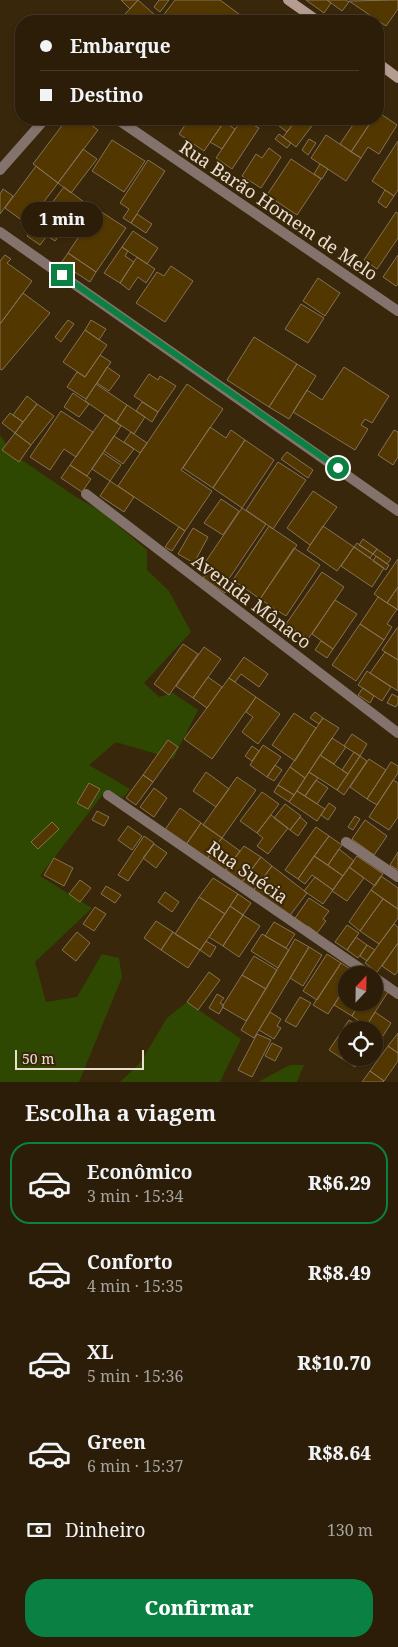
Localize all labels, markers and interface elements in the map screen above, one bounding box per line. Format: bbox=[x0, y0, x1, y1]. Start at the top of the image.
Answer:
text: Embarque bbox=[70, 33, 171, 59]
text: Destino bbox=[70, 82, 143, 108]
street label: Rua Barão Homem de Melo bbox=[175, 135, 383, 285]
callout: 1 min bbox=[21, 202, 103, 238]
text: 1 min bbox=[39, 208, 85, 230]
route end bbox=[51, 264, 73, 286]
route start bbox=[327, 457, 349, 479]
street label: Avenida Mônaco bbox=[188, 548, 316, 654]
street label: Rua Suécia bbox=[203, 835, 293, 909]
north arrow bbox=[338, 966, 382, 1011]
map controls bbox=[338, 966, 383, 1066]
button: locate bbox=[338, 1021, 383, 1066]
scale bar bbox=[15, 1047, 144, 1070]
text: 50 m bbox=[22, 1049, 55, 1068]
text: Escolha a viagem bbox=[25, 1097, 216, 1127]
text: Econômico bbox=[87, 1159, 193, 1185]
icon: car bbox=[27, 1161, 72, 1206]
text: R$6.29 bbox=[308, 1170, 371, 1196]
text: 3 min · 15:34 bbox=[87, 1185, 183, 1207]
text: Conforto bbox=[87, 1249, 173, 1275]
icon: car bbox=[27, 1251, 72, 1296]
text: R$8.49 bbox=[308, 1260, 371, 1286]
text: 4 min · 15:35 bbox=[87, 1275, 183, 1297]
text: XL bbox=[87, 1339, 113, 1365]
icon: car bbox=[27, 1341, 72, 1386]
text: R$10.70 bbox=[297, 1350, 371, 1376]
text: 5 min · 15:36 bbox=[87, 1365, 183, 1387]
text: Green bbox=[87, 1429, 146, 1455]
icon: car bbox=[27, 1431, 72, 1476]
text: R$8.64 bbox=[308, 1440, 371, 1466]
text: 6 min · 15:37 bbox=[87, 1455, 183, 1477]
icon: cash bbox=[25, 1516, 53, 1544]
text: Dinheiro bbox=[65, 1517, 145, 1543]
text: 130 m bbox=[327, 1519, 373, 1541]
button: Confirmar bbox=[25, 1579, 373, 1637]

